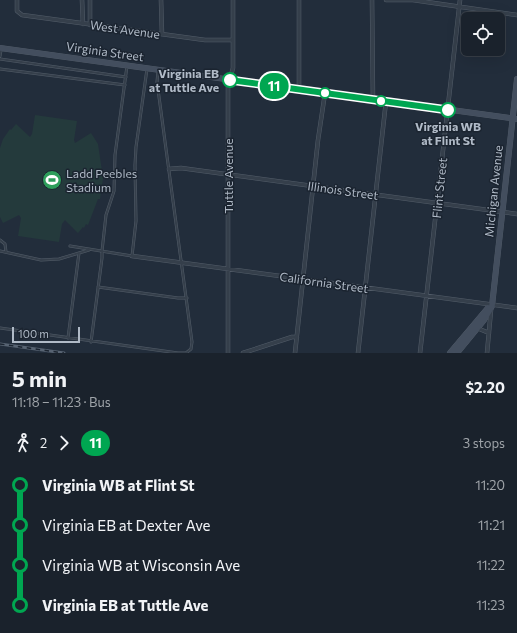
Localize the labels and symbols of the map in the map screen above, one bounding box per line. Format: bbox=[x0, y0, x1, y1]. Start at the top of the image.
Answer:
street label: West Avenue bbox=[89, 17, 161, 41]
street label: Virginia Street bbox=[65, 39, 145, 63]
place label: Virginia EB at Tuttle Ave bbox=[149, 66, 219, 94]
marker: Virginia EB at Tuttle Ave bbox=[222, 72, 238, 88]
line badge: 11 bbox=[256, 73, 292, 99]
unlabelled marker bbox=[319, 87, 331, 99]
unlabelled marker bbox=[375, 95, 387, 107]
marker: Virginia WB at Flint St bbox=[440, 102, 456, 118]
place label: Virginia WB at Flint St bbox=[415, 119, 481, 147]
street label: Tuttle Avenue bbox=[221, 139, 235, 213]
street label: Michigan Avenue bbox=[481, 144, 505, 238]
street label: Flint Street bbox=[429, 157, 449, 219]
place label: Ladd Peebles Stadium bbox=[66, 166, 137, 194]
sports icon: Ladd Peebles Stadium bbox=[41, 169, 63, 191]
street label: Illinois Street bbox=[307, 178, 379, 202]
street label: California Street bbox=[279, 269, 369, 295]
scale bar bbox=[12, 325, 80, 344]

